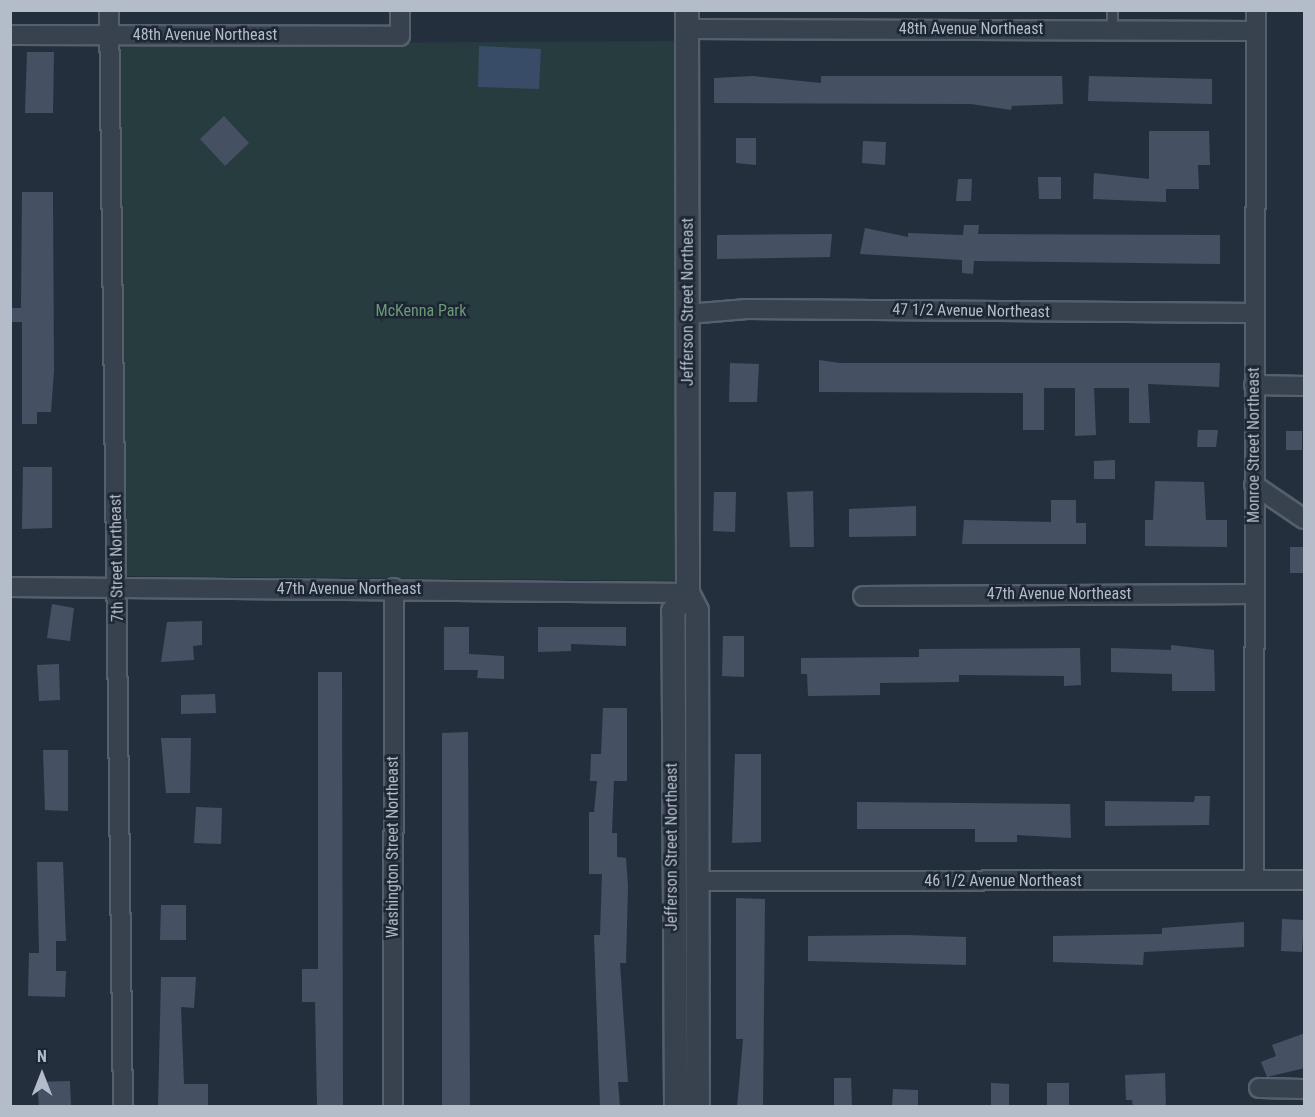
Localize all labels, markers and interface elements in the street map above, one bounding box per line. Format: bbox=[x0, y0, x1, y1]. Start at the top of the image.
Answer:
street label: 48th Avenue Northeast bbox=[899, 19, 1043, 39]
street label: 48th Avenue Northeast bbox=[133, 25, 277, 45]
street label: Jefferson Street Northeast bbox=[678, 218, 698, 386]
street label: 47 1/2 Avenue Northeast bbox=[892, 300, 1050, 322]
park label: McKenna Park bbox=[376, 301, 466, 321]
street label: Monroe Street Northeast bbox=[1244, 367, 1264, 523]
street label: 7th Street Northeast bbox=[106, 494, 128, 622]
street label: 47th Avenue Northeast bbox=[277, 579, 421, 599]
street label: 47th Avenue Northeast bbox=[987, 584, 1131, 604]
street label: Washington Street Northeast bbox=[383, 756, 403, 938]
street label: Jefferson Street Northeast bbox=[662, 763, 682, 931]
street label: 46 1/2 Avenue Northeast bbox=[924, 871, 1082, 891]
north arrow bbox=[12, 1045, 72, 1105]
text: N bbox=[37, 1047, 47, 1066]

